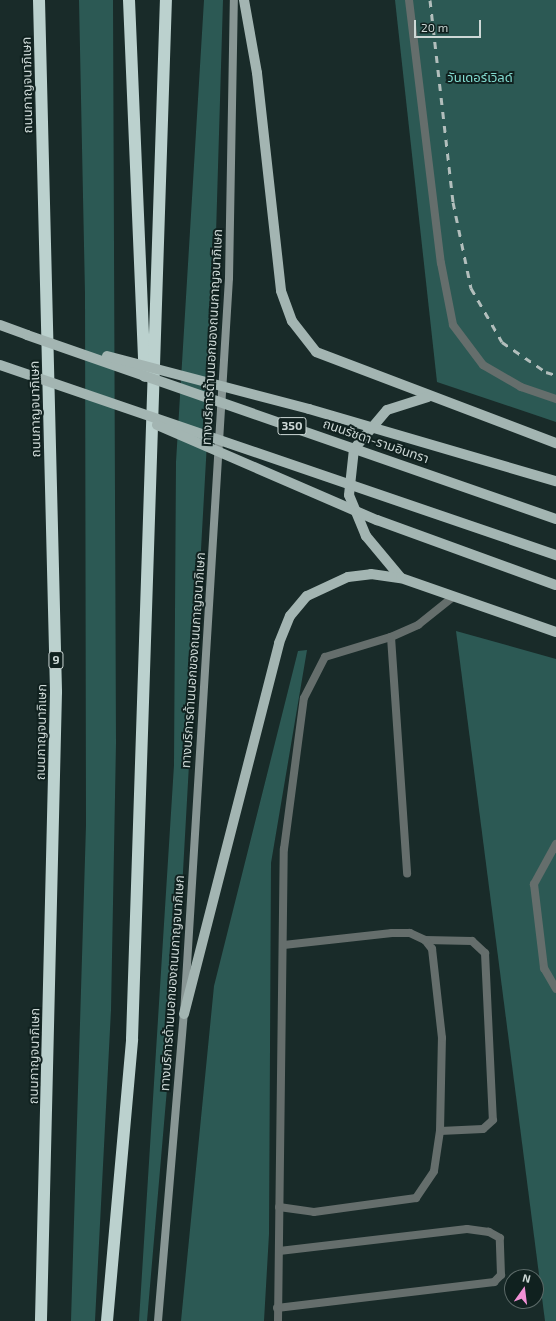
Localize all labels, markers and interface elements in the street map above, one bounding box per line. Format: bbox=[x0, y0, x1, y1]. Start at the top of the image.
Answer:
scale bar bbox=[416, 12, 483, 38]
text: 20 m bbox=[421, 20, 448, 34]
street label: ถนนกาญจนาภิเษก bbox=[18, 37, 36, 133]
park label: วันเดอร์เวิลด์ bbox=[447, 69, 513, 85]
street label: ทางบริการด้านนอกของถนนกาญจนาภิเษก bbox=[199, 229, 225, 445]
street label: ถนนกาญจนาภิเษก bbox=[26, 361, 44, 457]
road number: 350 bbox=[277, 416, 307, 436]
street label: ถนนรัชดา-รามอินทรา bbox=[321, 416, 431, 466]
street label: ทางบริการด้านนอกของถนนกาญจนาภิเษก bbox=[178, 552, 208, 768]
road number: 9 bbox=[48, 650, 64, 670]
street label: ถนนกาญจนาภิเษก bbox=[32, 684, 50, 780]
street label: ทางบริการด้านนอกของถนนกาญจนาภิเษก bbox=[157, 875, 187, 1091]
street label: ถนนกาญจนาภิเษก bbox=[25, 1008, 43, 1104]
north arrow bbox=[504, 1269, 544, 1309]
text: N bbox=[521, 1271, 532, 1285]

